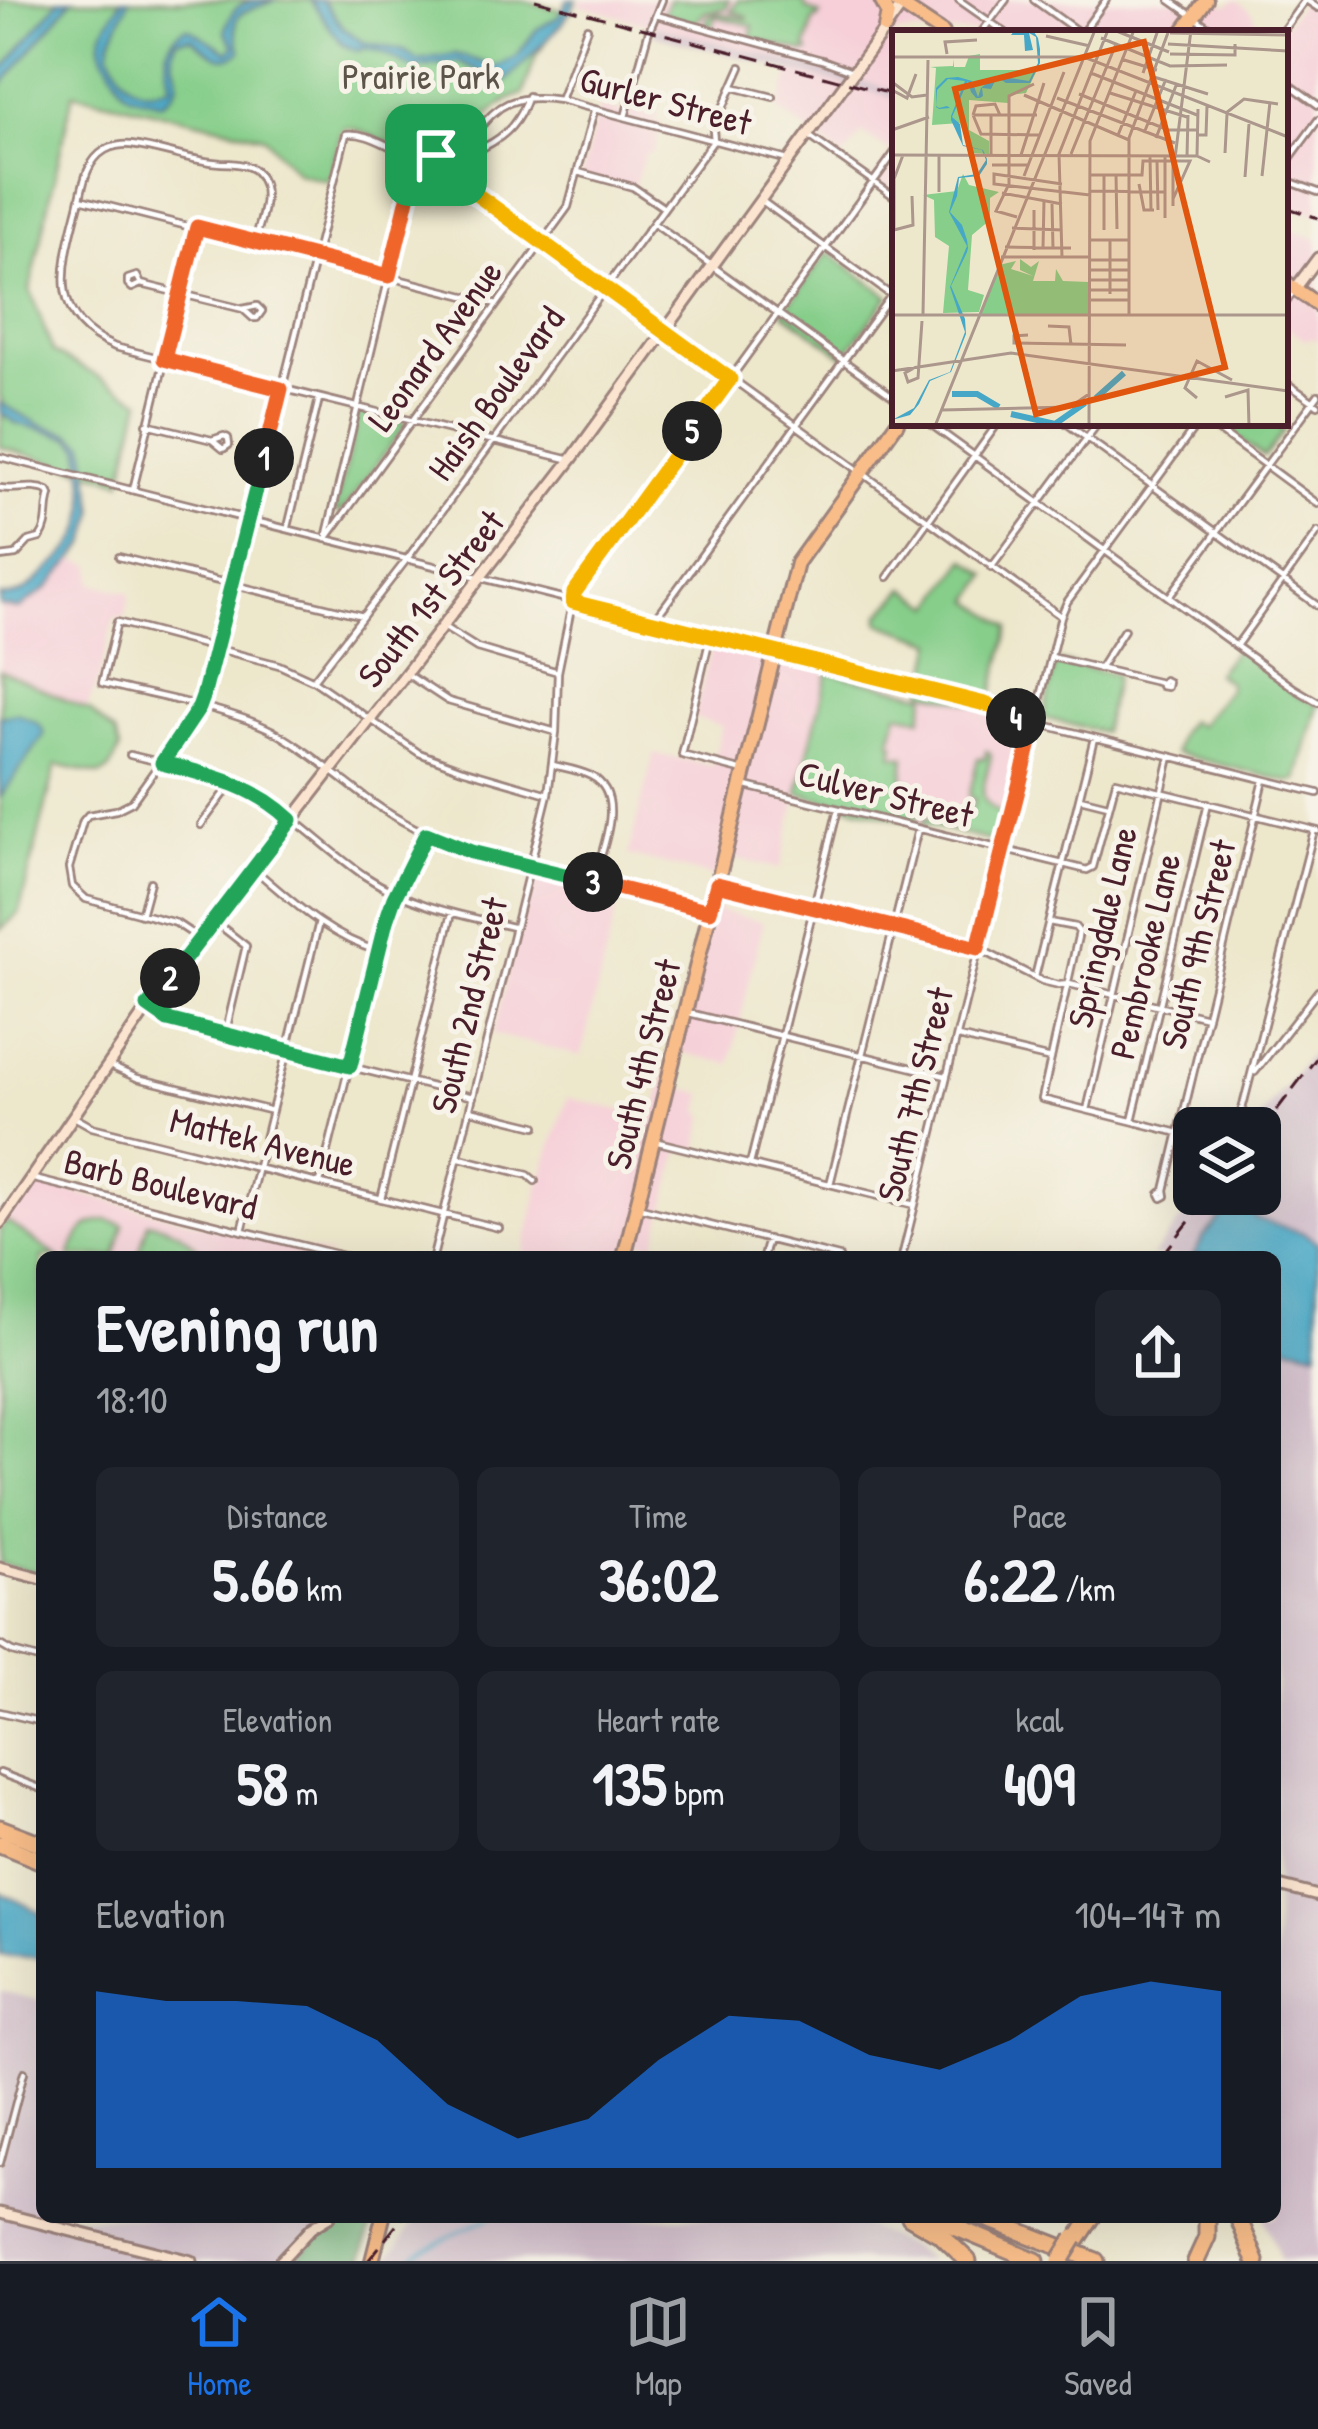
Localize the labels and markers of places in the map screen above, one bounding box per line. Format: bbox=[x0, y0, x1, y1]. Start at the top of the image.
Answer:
pin bbox=[385, 104, 487, 206]
pin: 5 bbox=[662, 401, 722, 461]
pin: 1 bbox=[234, 428, 294, 488]
pin: 4 bbox=[986, 688, 1046, 748]
pin: 3 bbox=[563, 852, 623, 912]
pin: 2 bbox=[140, 948, 200, 1008]

